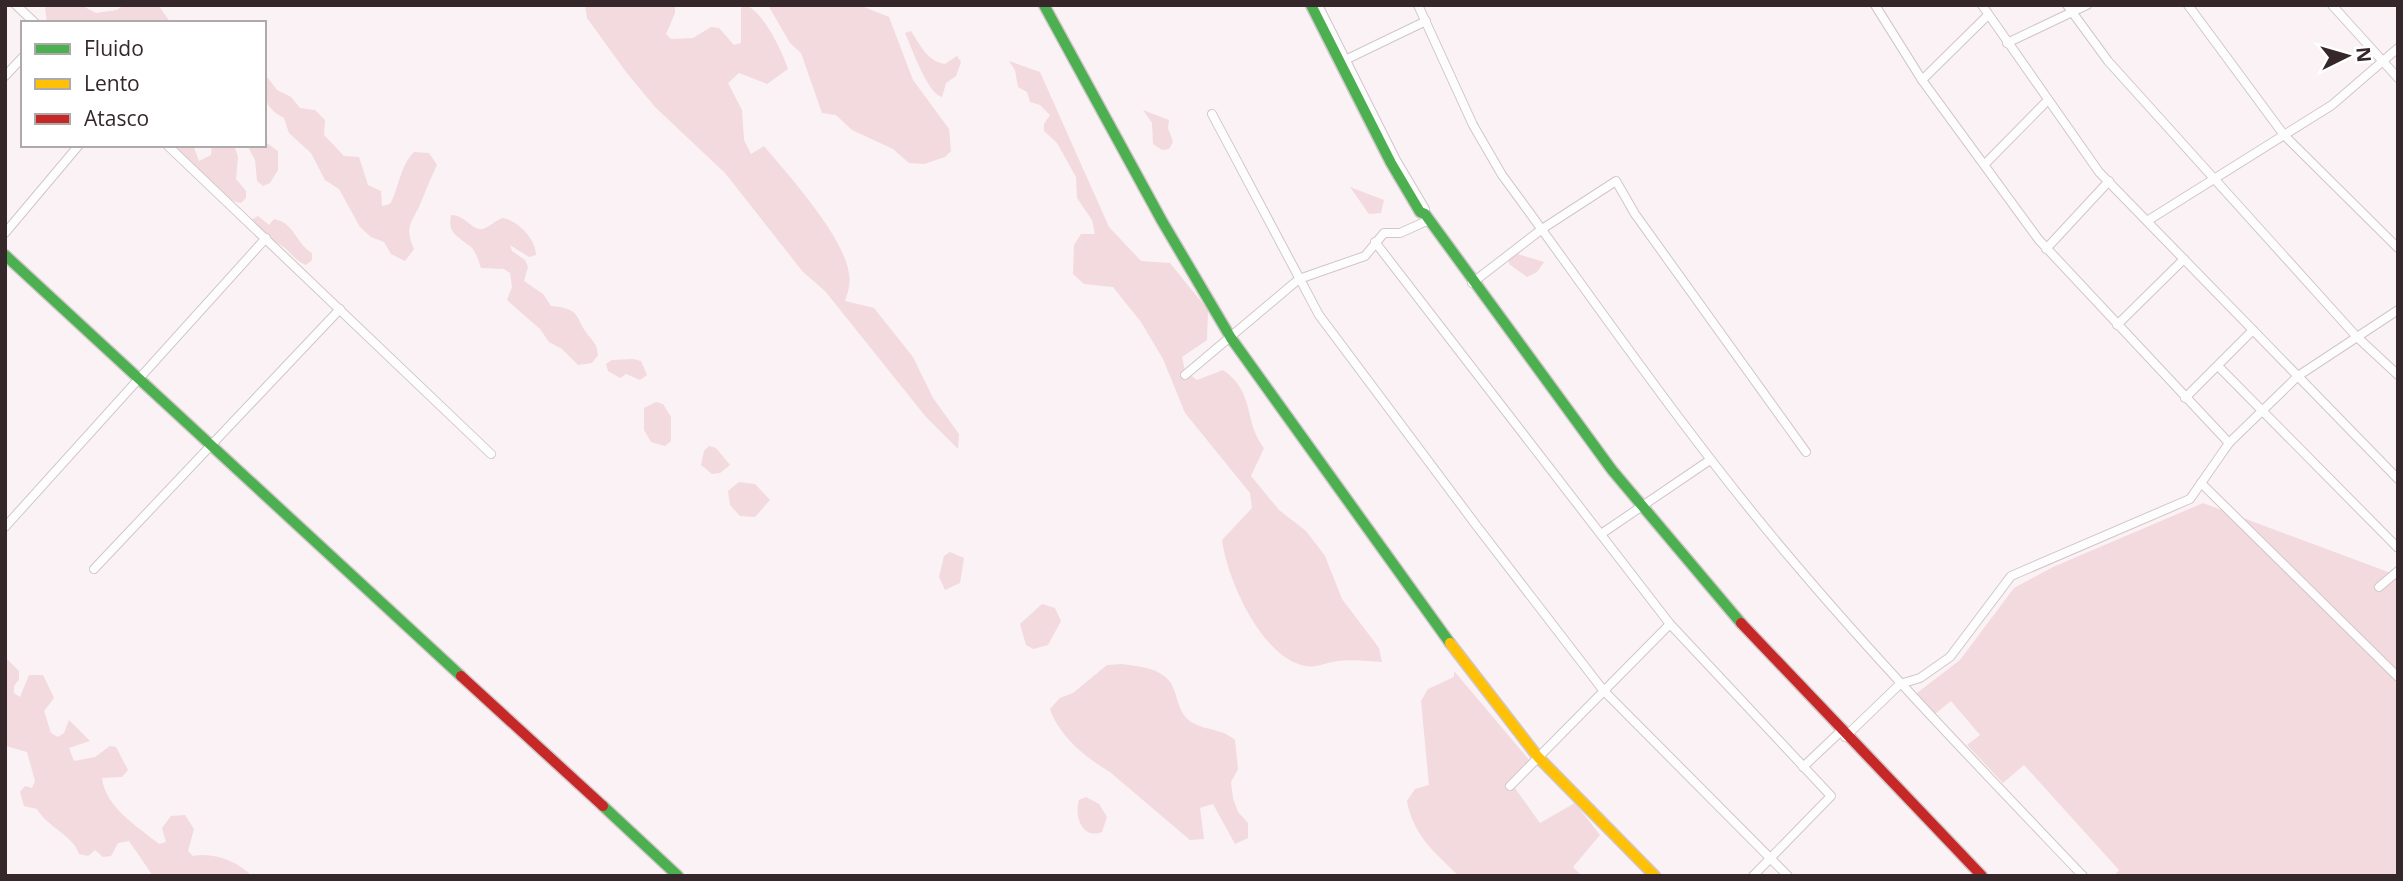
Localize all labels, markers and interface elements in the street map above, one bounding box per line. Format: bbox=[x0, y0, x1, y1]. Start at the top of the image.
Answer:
legend bbox=[21, 21, 266, 147]
north arrow bbox=[2312, 21, 2382, 91]
text: Fluido bbox=[84, 34, 144, 62]
text: N bbox=[2350, 46, 2378, 63]
text: Lento bbox=[84, 69, 140, 97]
text: Atasco bbox=[84, 104, 149, 132]

